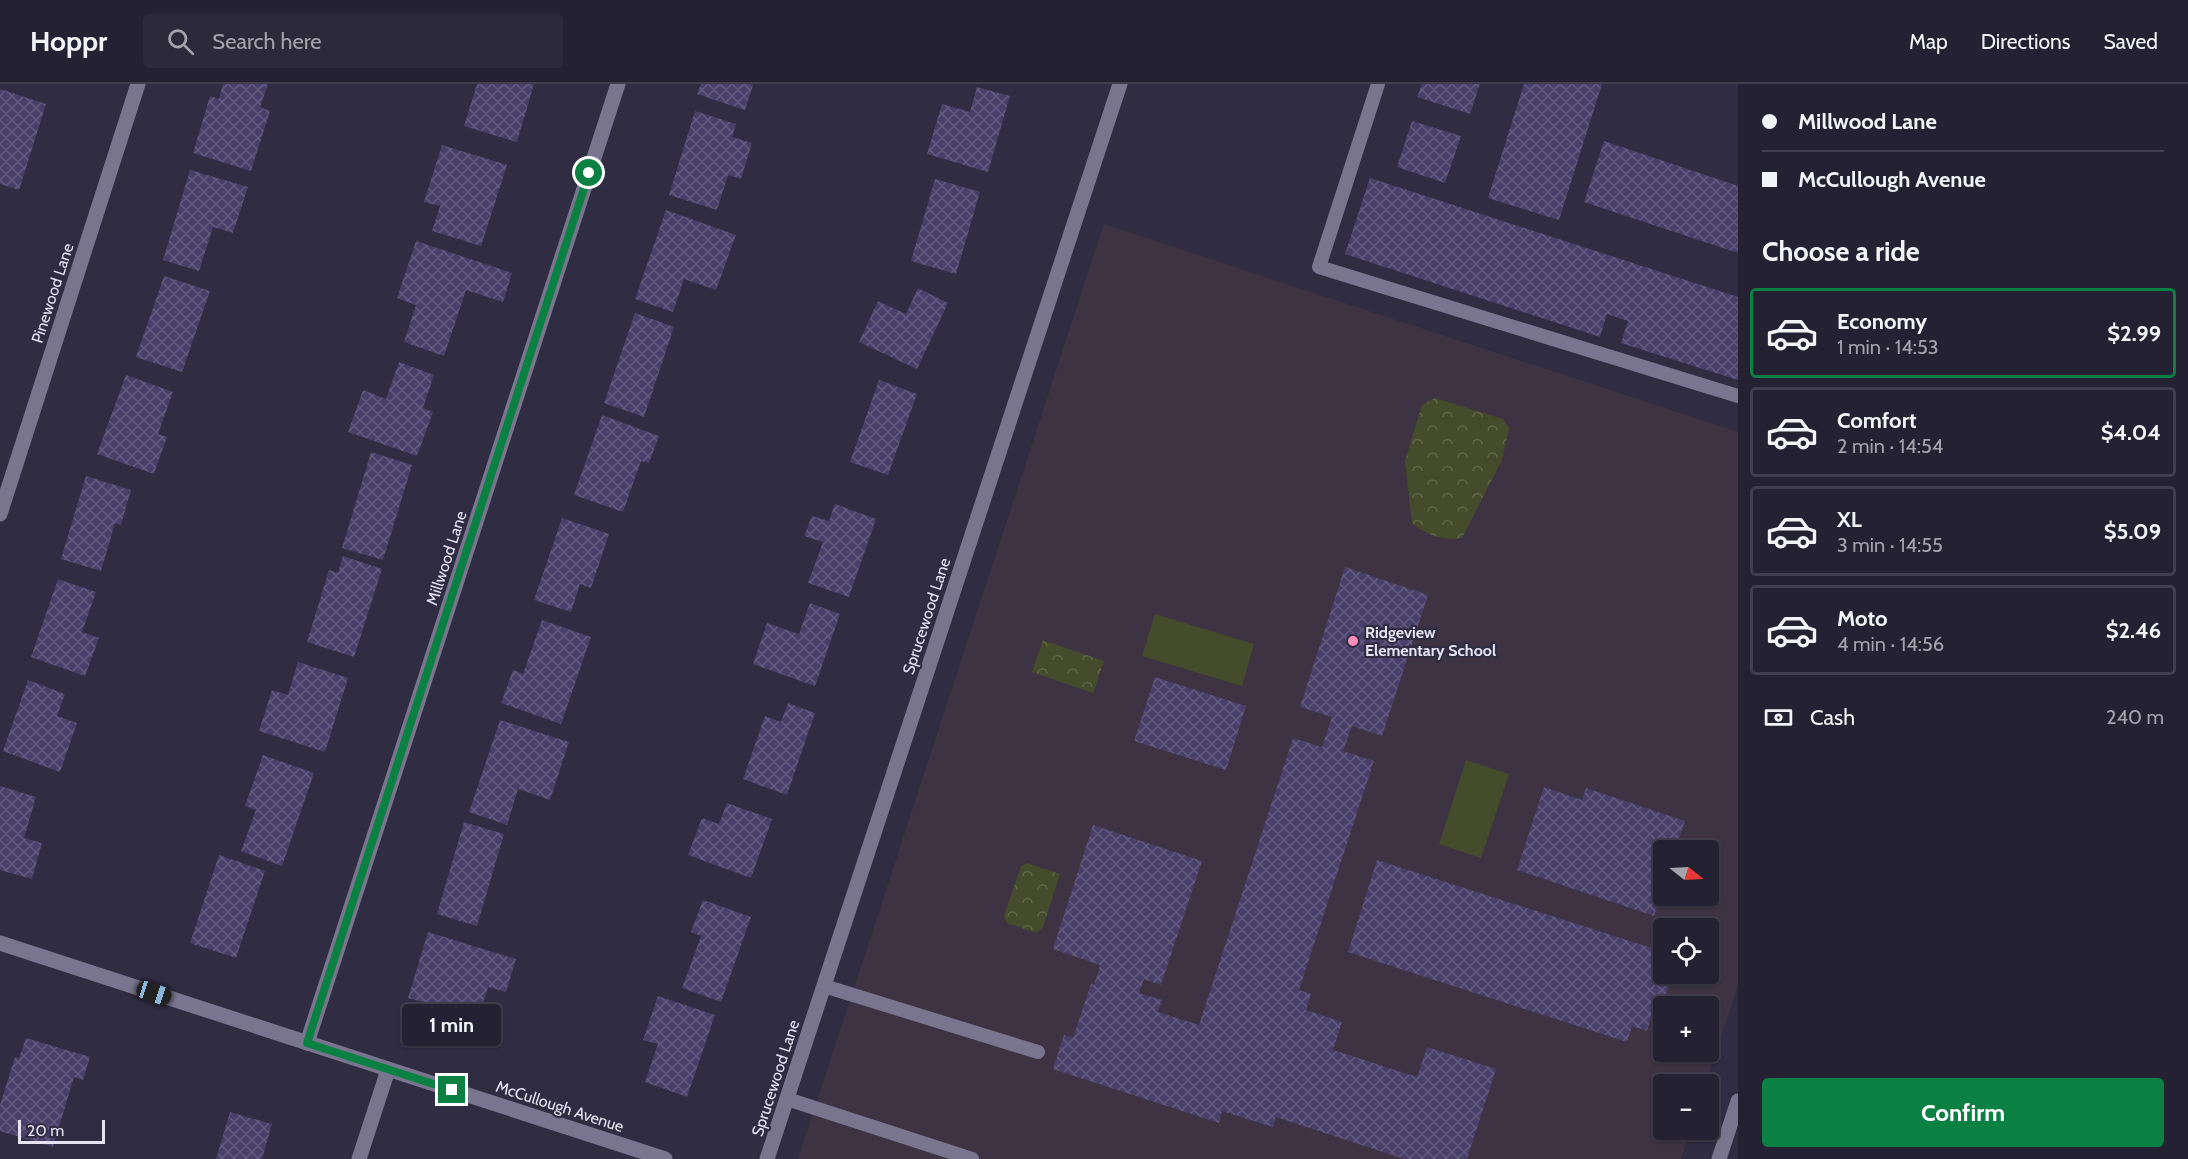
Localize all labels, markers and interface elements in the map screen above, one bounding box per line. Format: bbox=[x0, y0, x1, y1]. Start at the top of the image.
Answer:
search box bbox=[143, 14, 563, 68]
text: Hoppr bbox=[30, 24, 107, 58]
icon: search bbox=[164, 25, 197, 58]
text: Search here bbox=[212, 28, 322, 55]
text: Map bbox=[1909, 29, 1948, 54]
text: Directions bbox=[1981, 29, 2070, 54]
text: Saved bbox=[2103, 29, 2158, 54]
text: Millwood Lane bbox=[1798, 108, 1937, 135]
route start bbox=[575, 159, 602, 186]
text: McCullough Avenue bbox=[1798, 166, 1986, 193]
text: Choose a ride bbox=[1762, 235, 1920, 268]
street label: Pinewood Lane bbox=[27, 241, 78, 346]
icon: car bbox=[1765, 306, 1819, 360]
text: Economy bbox=[1837, 308, 1927, 335]
text: $2.99 bbox=[2107, 320, 2161, 347]
text: 1 min · 14:53 bbox=[1837, 335, 1939, 359]
icon: car bbox=[1765, 405, 1819, 459]
text: Comfort bbox=[1837, 407, 1916, 434]
text: $4.04 bbox=[2101, 419, 2161, 446]
text: 2 min · 14:54 bbox=[1837, 434, 1943, 458]
icon: car bbox=[1765, 504, 1819, 558]
text: XL bbox=[1837, 506, 1862, 533]
street label: Millwood Lane bbox=[422, 509, 471, 608]
text: $5.09 bbox=[2104, 518, 2161, 545]
text: 3 min · 14:55 bbox=[1837, 533, 1943, 557]
street label: Sprucewood Lane bbox=[899, 556, 954, 677]
icon: car bbox=[1765, 603, 1819, 657]
text: Moto bbox=[1837, 605, 1888, 632]
text: $2.46 bbox=[2106, 617, 2161, 644]
place label: Ridgeview Elementary School bbox=[1365, 623, 1496, 660]
text: 4 min · 14:56 bbox=[1837, 632, 1944, 656]
marker: Ridgeview Elementary School bbox=[1346, 634, 1360, 648]
icon: cash bbox=[1762, 701, 1795, 734]
text: Cash bbox=[1810, 704, 1855, 731]
text: 240 m bbox=[2106, 705, 2164, 729]
north arrow bbox=[1653, 840, 1719, 906]
map controls bbox=[1653, 840, 1719, 1140]
button: locate bbox=[1653, 918, 1719, 984]
car bbox=[134, 979, 174, 1007]
button: + bbox=[1653, 996, 1719, 1062]
callout: 1 min bbox=[402, 1003, 502, 1045]
text: 1 min bbox=[429, 1013, 474, 1037]
street label: Sprucewood Lane bbox=[748, 1018, 803, 1139]
button: − bbox=[1653, 1074, 1719, 1140]
route end bbox=[438, 1076, 465, 1103]
street label: McCullough Avenue bbox=[493, 1077, 626, 1136]
button: Confirm bbox=[1762, 1078, 2164, 1147]
scale bar bbox=[18, 1117, 105, 1144]
text: 20 m bbox=[27, 1121, 64, 1140]

